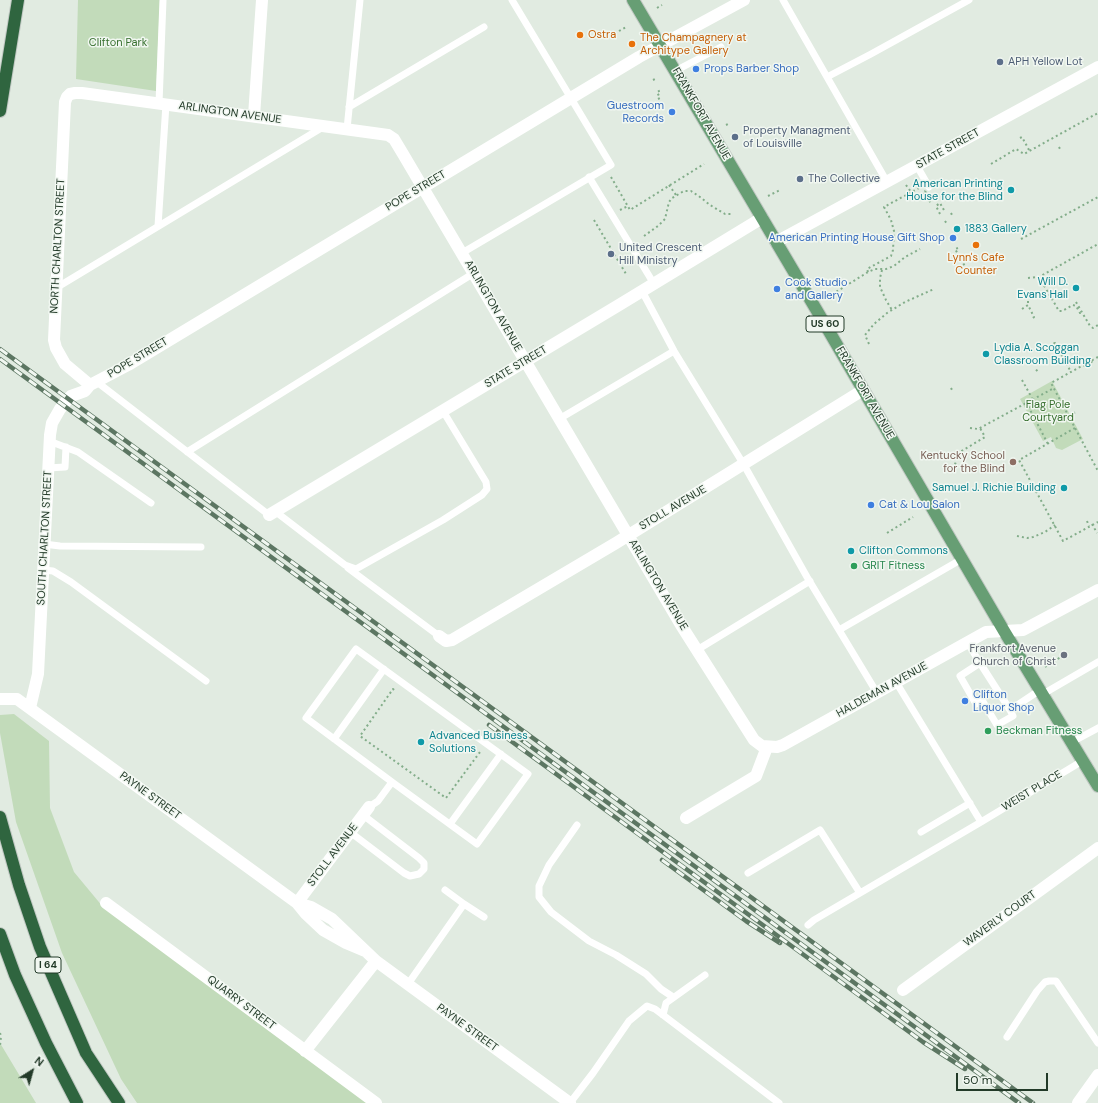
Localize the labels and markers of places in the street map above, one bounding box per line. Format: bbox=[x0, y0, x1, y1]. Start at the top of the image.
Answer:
place label: Ostra bbox=[588, 28, 616, 42]
marker: Ostra bbox=[575, 30, 585, 40]
place label: The Champagnery at Architype Gallery bbox=[640, 31, 746, 57]
marker: The Champagnery at Architype Gallery bbox=[627, 39, 637, 49]
place label: APH Yellow Lot bbox=[1008, 55, 1082, 69]
marker: APH Yellow Lot bbox=[995, 57, 1005, 67]
place label: Props Barber Shop bbox=[704, 62, 799, 76]
marker: Props Barber Shop bbox=[691, 64, 701, 74]
place label: Guestroom Records bbox=[607, 99, 664, 125]
marker: Guestroom Records bbox=[667, 107, 677, 117]
place label: Property Managment of Louisville bbox=[743, 124, 851, 150]
marker: Property Managment of Louisville bbox=[730, 132, 740, 142]
place label: The Collective bbox=[808, 172, 880, 186]
marker: The Collective bbox=[795, 174, 805, 184]
place label: American Printing House for the Blind bbox=[906, 177, 1003, 203]
marker: American Printing House for the Blind bbox=[1006, 185, 1016, 195]
place label: 1883 Gallery bbox=[965, 222, 1027, 236]
marker: 1883 Gallery bbox=[952, 224, 962, 234]
place label: American Printing House Gift Shop bbox=[769, 231, 945, 245]
marker: American Printing House Gift Shop bbox=[948, 233, 958, 243]
marker: Lynn's Cafe Counter bbox=[971, 240, 981, 250]
place label: United Crescent Hill Ministry bbox=[619, 241, 702, 267]
marker: United Crescent Hill Ministry bbox=[606, 249, 616, 259]
place label: Lynn's Cafe Counter bbox=[947, 251, 1005, 277]
place label: Will D. Evans Hall bbox=[1017, 275, 1068, 301]
place label: Cook Studio and Gallery bbox=[785, 276, 847, 302]
marker: Will D. Evans Hall bbox=[1071, 283, 1081, 293]
marker: Cook Studio and Gallery bbox=[772, 284, 782, 294]
place label: Lydia A. Scoggan Classroom Building bbox=[994, 341, 1091, 367]
marker: Lydia A. Scoggan Classroom Building bbox=[981, 349, 991, 359]
place label: Kentucky School for the Blind bbox=[920, 449, 1005, 475]
marker: Kentucky School for the Blind bbox=[1008, 457, 1018, 467]
place label: Samuel J. Richie Building bbox=[932, 481, 1056, 495]
marker: Samuel J. Richie Building bbox=[1059, 483, 1069, 493]
place label: Cat & Lou Salon bbox=[879, 498, 960, 512]
marker: Cat & Lou Salon bbox=[866, 500, 876, 510]
place label: Clifton Commons bbox=[859, 544, 948, 558]
marker: Clifton Commons bbox=[846, 546, 856, 556]
place label: GRIT Fitness bbox=[862, 559, 925, 573]
marker: GRIT Fitness bbox=[849, 561, 859, 571]
place label: Frankfort Avenue Church of Christ bbox=[969, 642, 1056, 668]
marker: Frankfort Avenue Church of Christ bbox=[1059, 650, 1069, 660]
place label: Clifton Liquor Shop bbox=[973, 688, 1034, 714]
marker: Clifton Liquor Shop bbox=[960, 696, 970, 706]
place label: Beckman Fitness bbox=[996, 724, 1082, 738]
marker: Beckman Fitness bbox=[983, 726, 993, 736]
place label: Advanced Business Solutions bbox=[429, 729, 528, 755]
marker: Advanced Business Solutions bbox=[416, 737, 426, 747]

